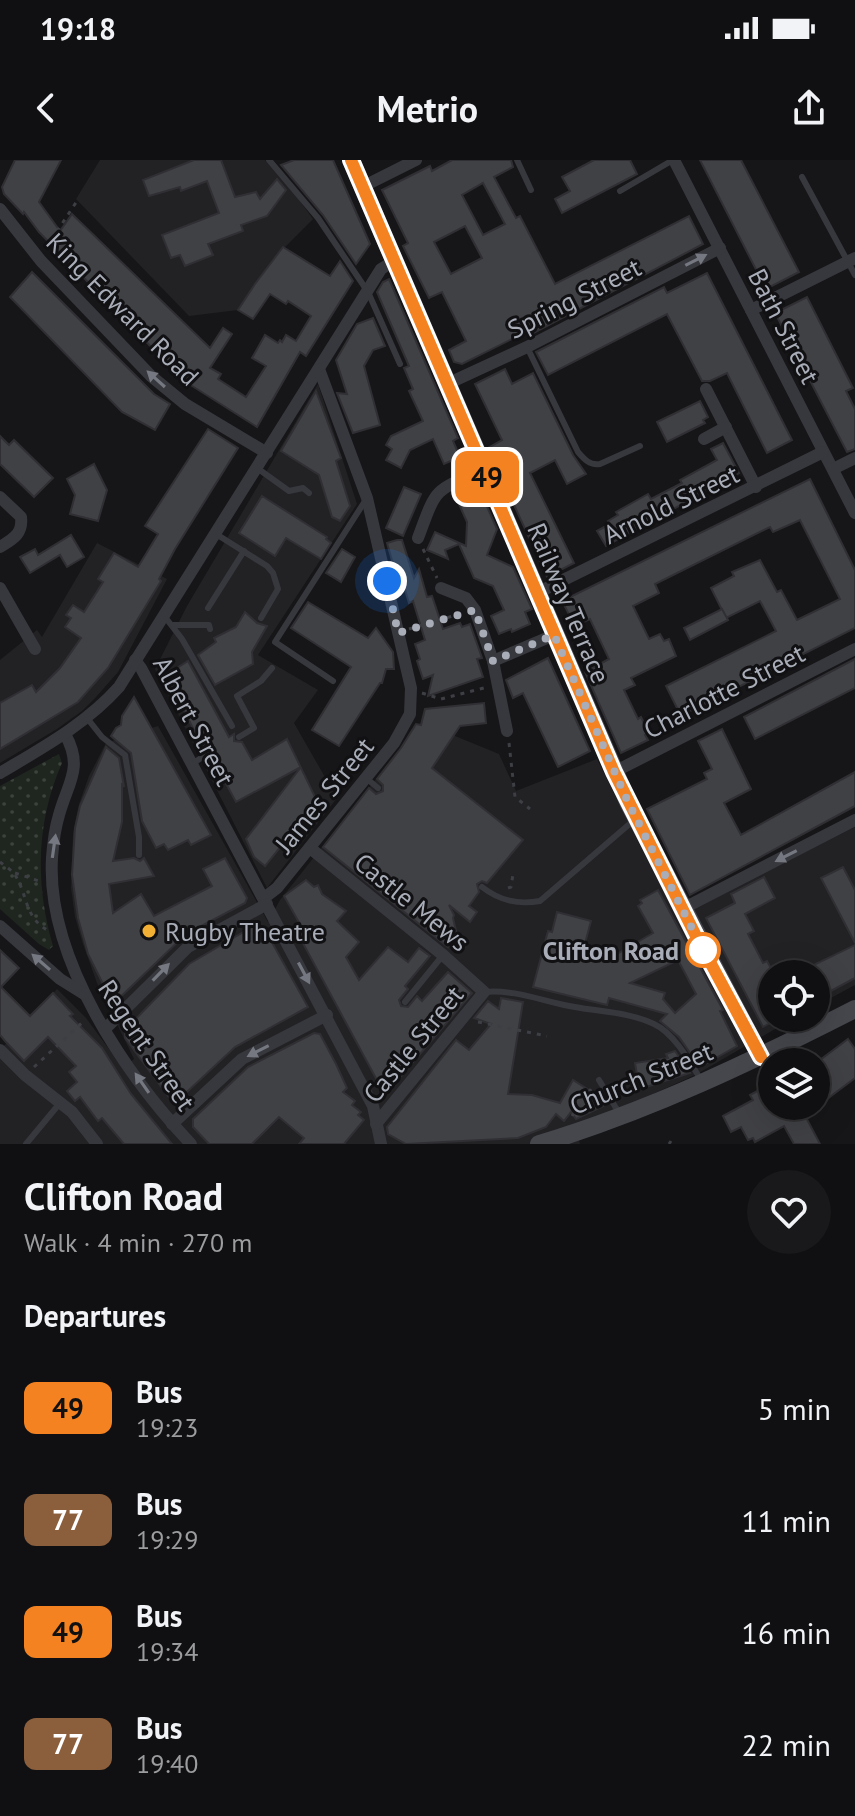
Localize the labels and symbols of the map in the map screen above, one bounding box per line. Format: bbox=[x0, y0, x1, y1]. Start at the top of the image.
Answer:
street label: King Edward Road bbox=[40, 226, 206, 392]
street label: Spring Street bbox=[502, 250, 646, 346]
one-way arrow bbox=[685, 254, 708, 267]
street label: Bath Street bbox=[741, 263, 827, 389]
one-way arrow bbox=[146, 370, 165, 388]
line badge: 49 bbox=[451, 451, 523, 503]
street label: Arnold Street bbox=[598, 457, 745, 551]
street label: Railway Terrace bbox=[520, 518, 618, 688]
your location bbox=[367, 561, 407, 601]
street label: Charlotte Street bbox=[638, 636, 810, 746]
street label: Albert Street bbox=[146, 651, 242, 792]
street label: James Street bbox=[267, 730, 381, 860]
one-way arrow bbox=[48, 833, 61, 858]
street label: Castle Mews bbox=[348, 846, 476, 958]
one-way arrow bbox=[774, 849, 797, 863]
place label: Rugby Theatre bbox=[165, 915, 325, 948]
marker: Rugby Theatre bbox=[140, 922, 158, 940]
marker: Clifton Road bbox=[686, 933, 720, 967]
place label: Clifton Road bbox=[543, 934, 679, 967]
one-way arrow bbox=[31, 954, 51, 971]
one-way arrow bbox=[297, 961, 311, 984]
one-way arrow bbox=[151, 963, 169, 982]
street label: Regent Street bbox=[91, 973, 203, 1117]
street label: Castle Street bbox=[356, 979, 470, 1109]
street label: Church Street bbox=[565, 1034, 717, 1122]
one-way arrow bbox=[246, 1045, 269, 1058]
one-way arrow bbox=[135, 1073, 150, 1094]

